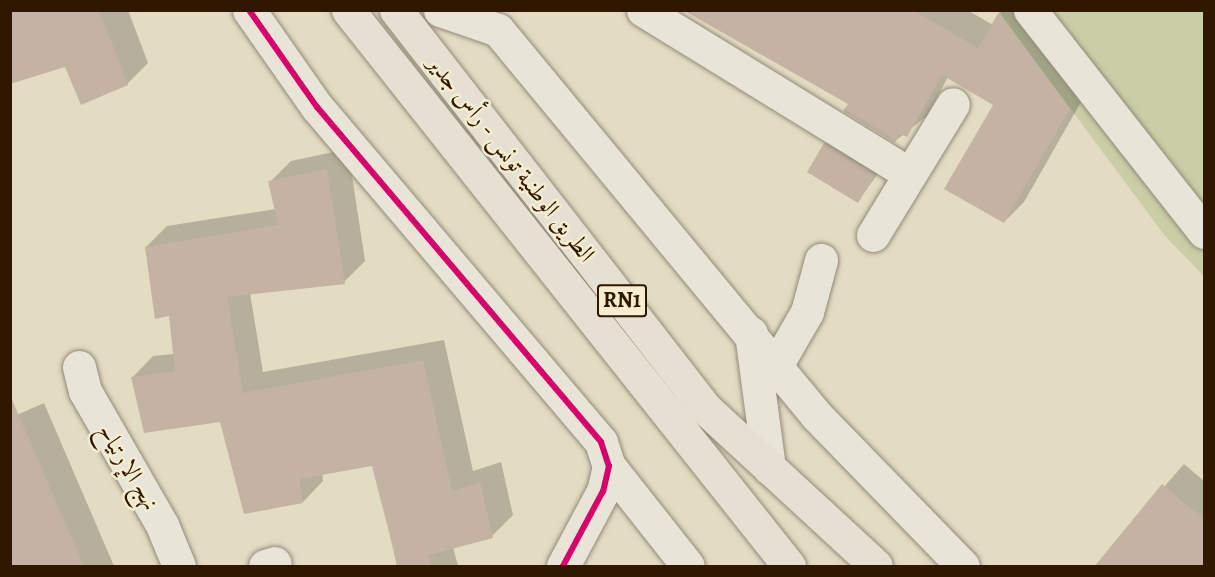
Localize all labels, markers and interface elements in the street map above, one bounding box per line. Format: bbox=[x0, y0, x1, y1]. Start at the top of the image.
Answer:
street label: الطريق الوطنية تونس - رأس جدير bbox=[421, 50, 601, 268]
road number: RN1 bbox=[596, 282, 648, 320]
street label: نهج الإرتياح bbox=[91, 418, 165, 516]

